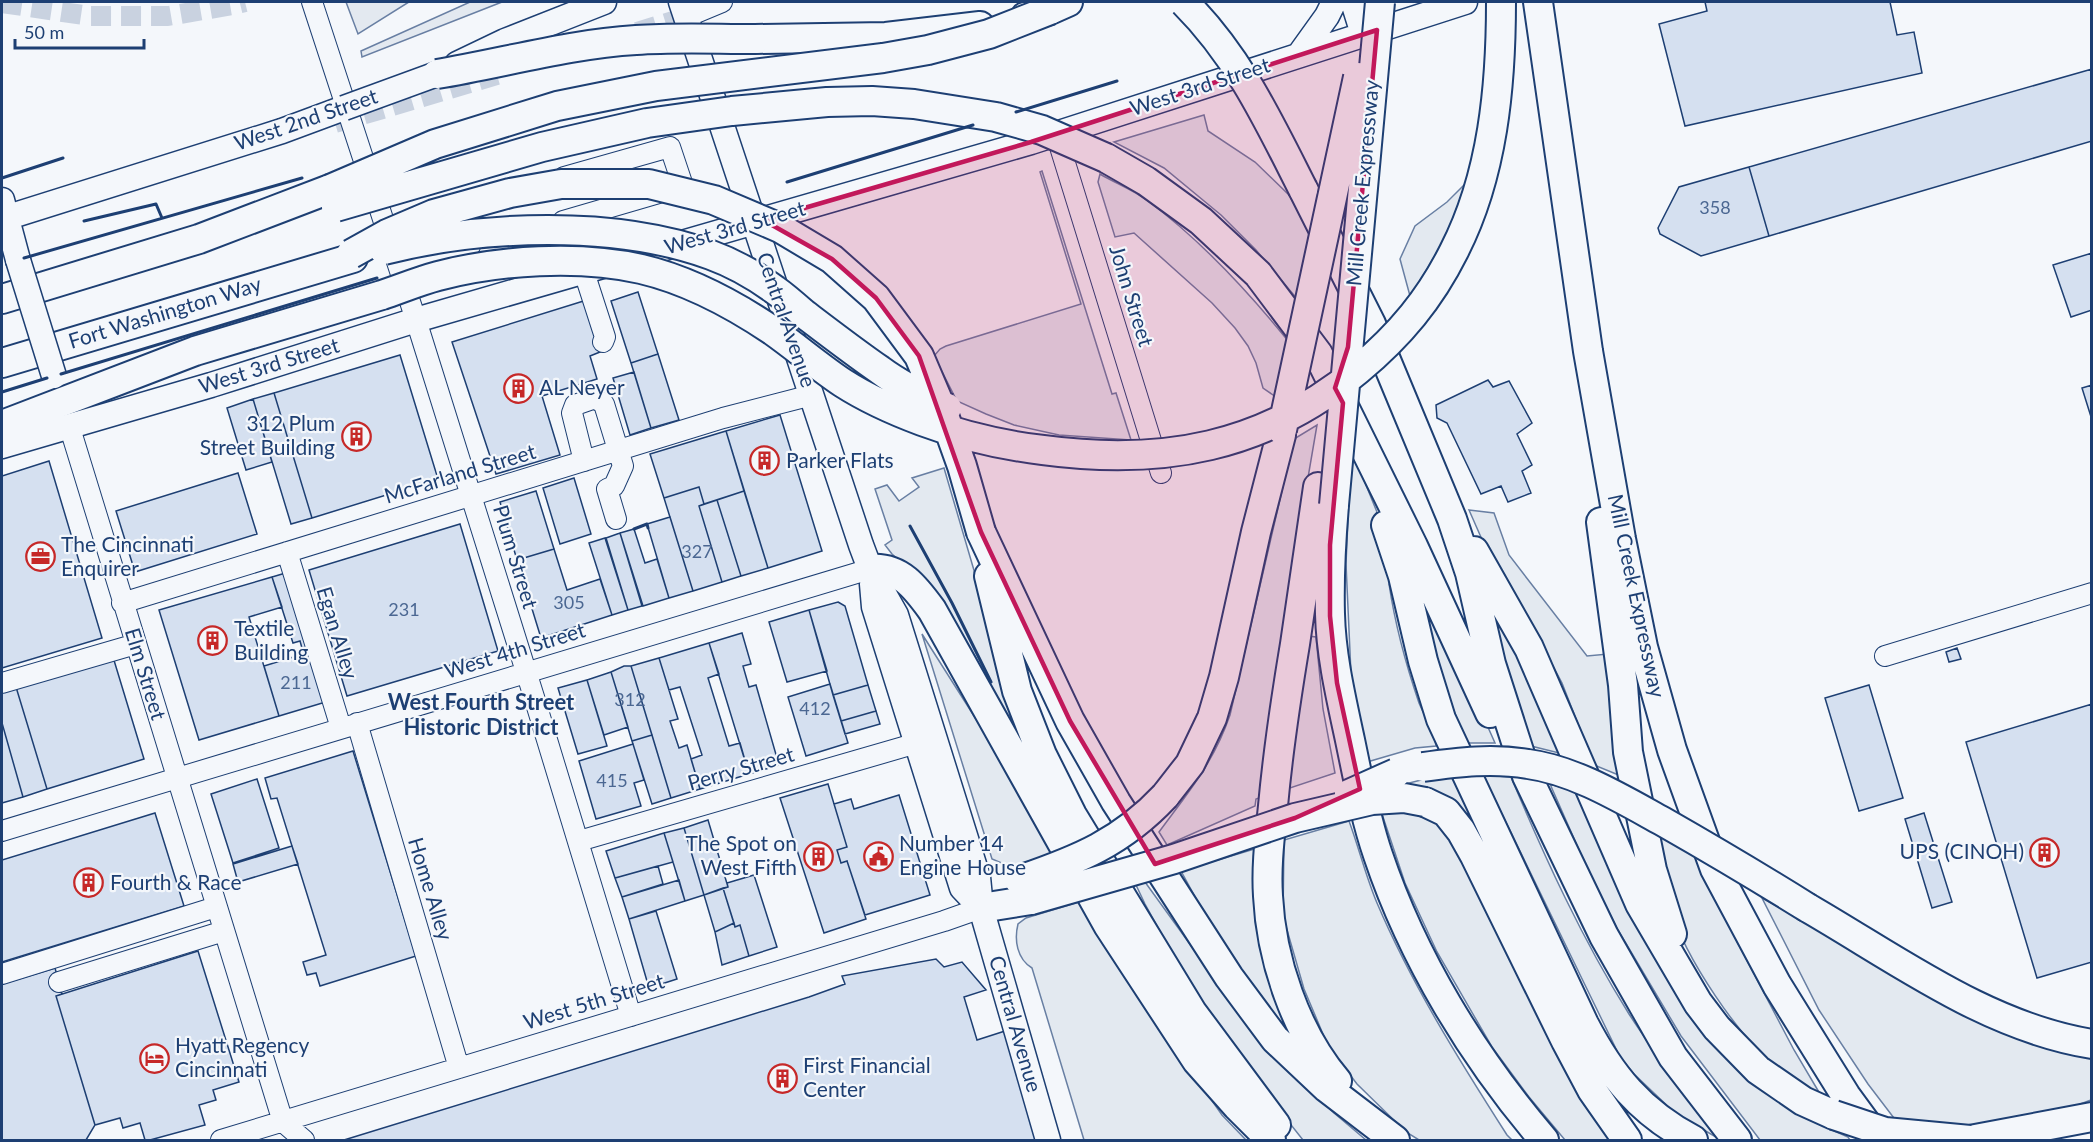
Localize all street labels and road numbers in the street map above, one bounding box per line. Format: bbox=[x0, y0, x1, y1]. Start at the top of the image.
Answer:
street label: West 3rd Street bbox=[1126, 51, 1273, 120]
street label: Mill Creek Expressway bbox=[1340, 78, 1383, 287]
street label: West 2nd Street bbox=[231, 82, 381, 155]
street label: West 3rd Street bbox=[661, 194, 808, 259]
street label: John Street bbox=[1105, 242, 1160, 350]
street label: Central Avenue bbox=[753, 249, 822, 390]
street label: Fort Washington Way bbox=[65, 270, 264, 353]
street label: West 3rd Street bbox=[195, 331, 342, 398]
street label: McFarland Street bbox=[381, 438, 539, 507]
street label: Mill Creek Expressway bbox=[1604, 492, 1671, 700]
street label: Plum Street bbox=[489, 502, 544, 612]
street label: Egan Alley bbox=[313, 583, 364, 682]
street label: West 4th Street bbox=[441, 616, 588, 683]
street label: Elm Street bbox=[121, 625, 172, 723]
street label: Perry Street bbox=[685, 740, 797, 795]
street label: Home Alley bbox=[404, 834, 459, 943]
street label: Central Avenue bbox=[985, 952, 1048, 1095]
street label: West 5th Street bbox=[520, 967, 667, 1034]

